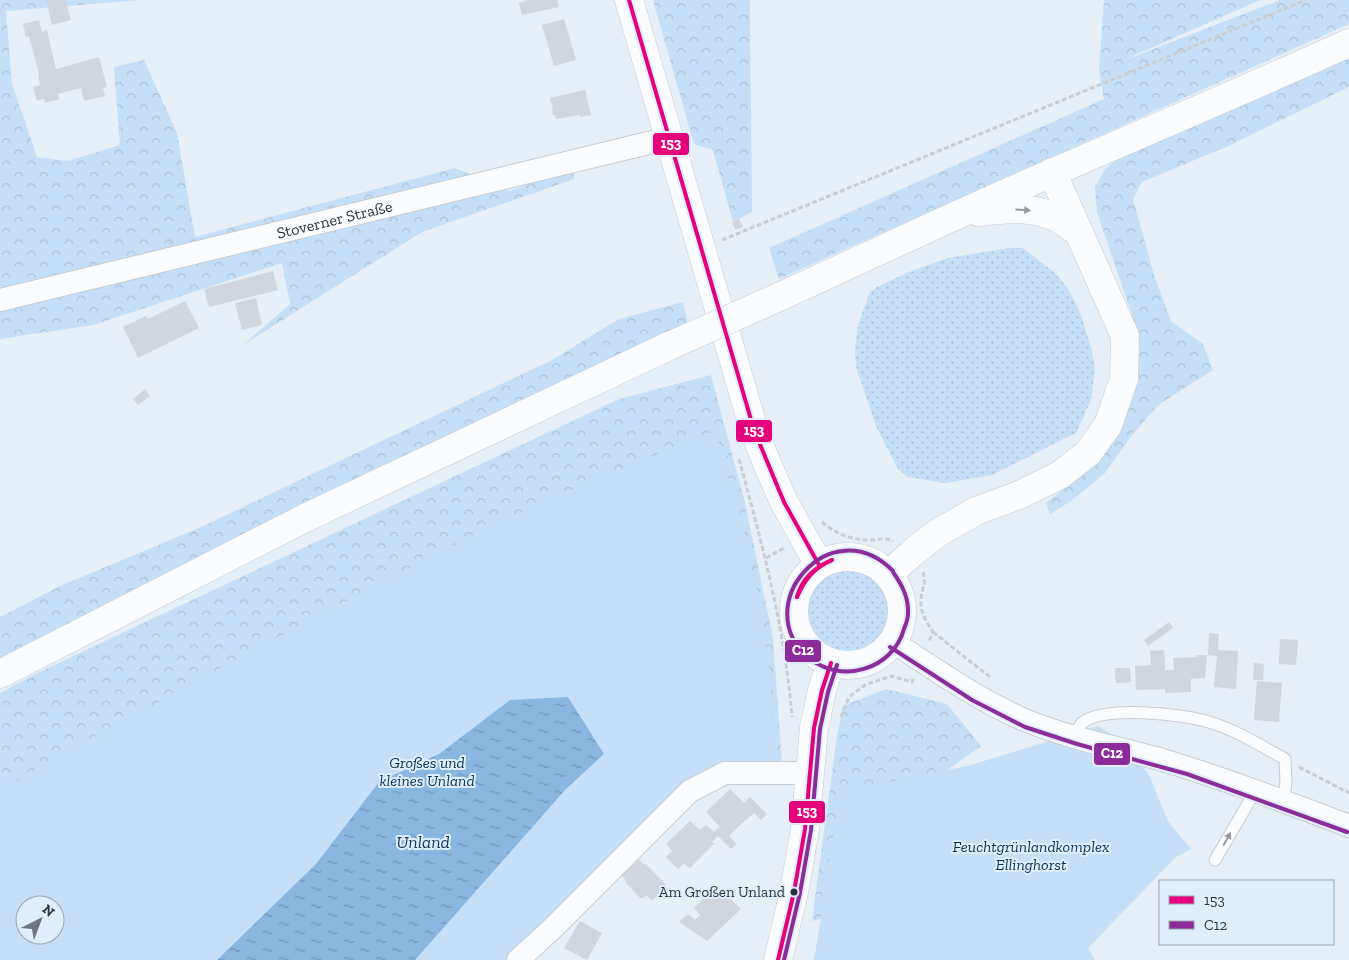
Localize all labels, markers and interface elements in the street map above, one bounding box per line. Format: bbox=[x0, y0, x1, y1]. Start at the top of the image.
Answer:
line badge: 153 bbox=[652, 132, 690, 156]
text: 153 bbox=[661, 135, 682, 152]
street label: Stoverner Straße bbox=[275, 196, 394, 242]
one-way arrow bbox=[1015, 206, 1031, 214]
line badge: 153 bbox=[735, 419, 773, 443]
text: 153 bbox=[744, 422, 765, 439]
line badge: C12 bbox=[784, 639, 822, 663]
text: C12 bbox=[792, 642, 815, 659]
line badge: C12 bbox=[1093, 742, 1131, 766]
text: C12 bbox=[1101, 745, 1124, 762]
park label: Großes und kleines Unland bbox=[379, 753, 475, 790]
line badge: 153 bbox=[788, 800, 826, 824]
text: 153 bbox=[797, 803, 818, 820]
water label: Unland bbox=[396, 831, 450, 853]
one-way arrow bbox=[1223, 832, 1231, 846]
park label: Feuchtgrünlandkomplex Ellinghorst bbox=[952, 837, 1110, 874]
legend bbox=[1159, 880, 1334, 945]
place label: Am Großen Unland bbox=[659, 883, 786, 901]
marker: Am Großen Unland bbox=[789, 887, 799, 897]
text: 153 bbox=[1204, 891, 1225, 909]
north arrow bbox=[15, 895, 65, 945]
text: N bbox=[39, 901, 58, 921]
text: C12 bbox=[1204, 916, 1227, 934]

